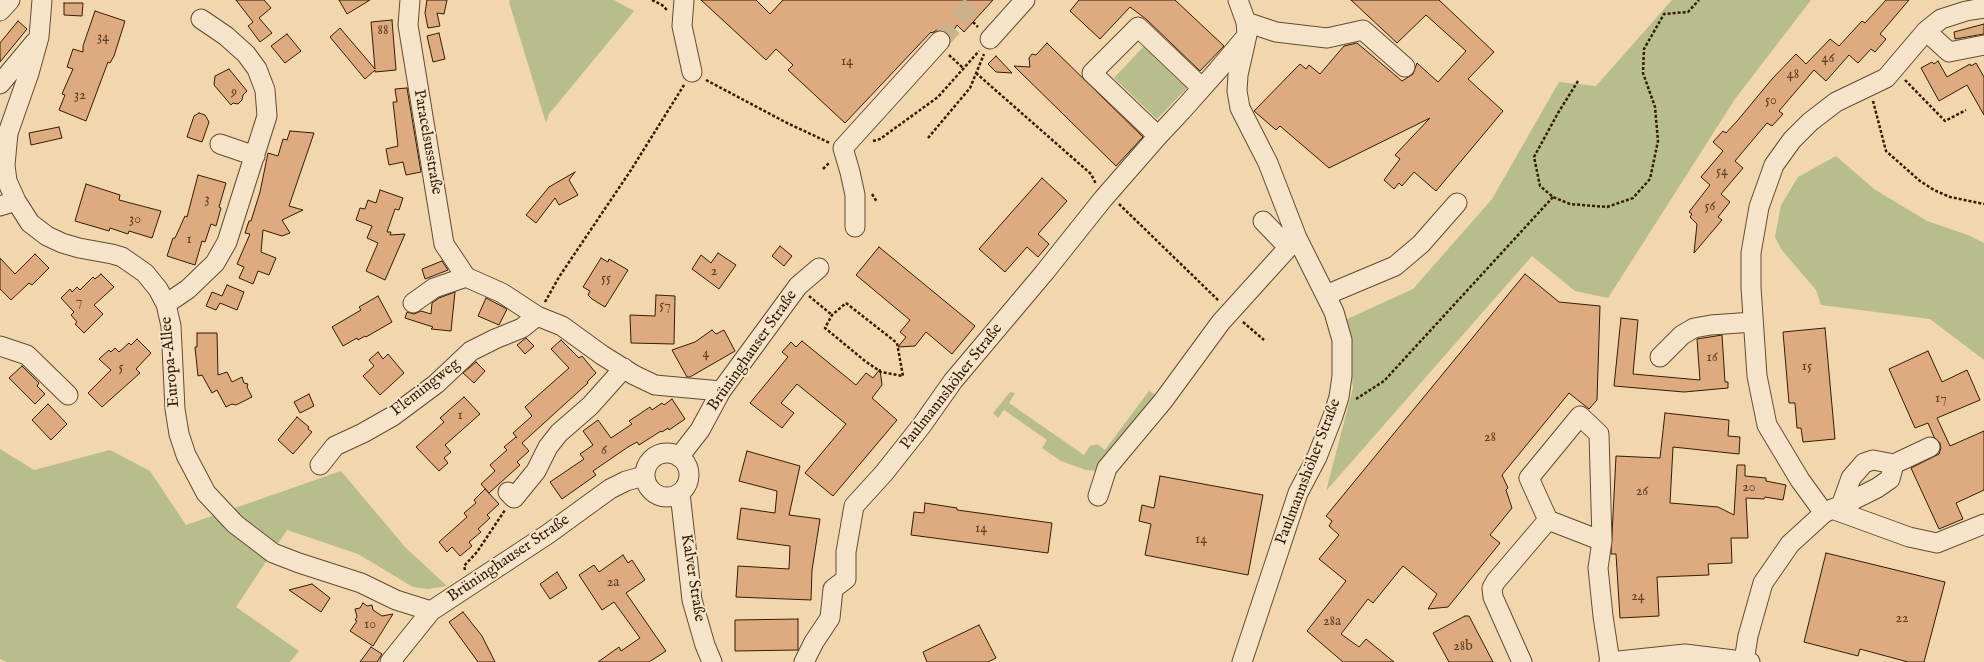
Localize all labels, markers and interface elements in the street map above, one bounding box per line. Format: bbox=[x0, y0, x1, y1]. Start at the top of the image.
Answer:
house number: 88 bbox=[378, 23, 388, 39]
house number: 34 bbox=[97, 30, 109, 46]
house number: 46 bbox=[1822, 51, 1834, 67]
house number: 14 bbox=[841, 54, 853, 70]
house number: 48 bbox=[1787, 67, 1799, 83]
house number: 9 bbox=[231, 85, 237, 101]
house number: 32 bbox=[74, 88, 86, 104]
street label: Paracelsusstraße bbox=[408, 88, 446, 196]
house number: 50 bbox=[1765, 93, 1777, 109]
house number: 54 bbox=[1716, 164, 1728, 180]
house number: 3 bbox=[204, 192, 210, 208]
house number: 56 bbox=[1705, 199, 1715, 215]
house number: 30 bbox=[129, 212, 141, 228]
house number: 1 bbox=[186, 232, 192, 248]
house number: 2 bbox=[711, 264, 717, 280]
house number: 55 bbox=[601, 271, 611, 287]
street label: Brüninghauser Straße bbox=[704, 287, 802, 415]
house number: 7 bbox=[76, 294, 82, 310]
house number: 57 bbox=[659, 298, 671, 314]
street label: Europa-Allee bbox=[157, 316, 185, 408]
street label: Paulmannshöher Straße bbox=[897, 320, 1007, 454]
house number: 4 bbox=[703, 346, 709, 362]
house number: 16 bbox=[1706, 350, 1718, 366]
street label: Flemingweg bbox=[388, 355, 464, 421]
house number: 15 bbox=[1802, 359, 1812, 375]
house number: 5 bbox=[118, 360, 124, 376]
house number: 17 bbox=[1935, 391, 1947, 407]
street label: Paulmannshöher Straße bbox=[1272, 396, 1346, 548]
house number: 1 bbox=[457, 408, 463, 424]
house number: 28 bbox=[1484, 430, 1496, 446]
house number: 6 bbox=[601, 443, 607, 459]
house number: 20 bbox=[1742, 480, 1756, 496]
house number: 26 bbox=[1636, 484, 1648, 500]
street label: Brüninghauser Straße bbox=[444, 511, 574, 607]
house number: 14 bbox=[975, 521, 987, 537]
house number: 14 bbox=[1195, 532, 1207, 548]
street label: Kalver Straße bbox=[676, 533, 708, 623]
house number: 2a bbox=[607, 575, 619, 591]
house number: 24 bbox=[1631, 589, 1645, 605]
house number: 22 bbox=[1895, 611, 1909, 627]
house number: 28a bbox=[1323, 614, 1341, 630]
house number: 10 bbox=[364, 617, 376, 633]
house number: 28b bbox=[1453, 639, 1473, 655]

